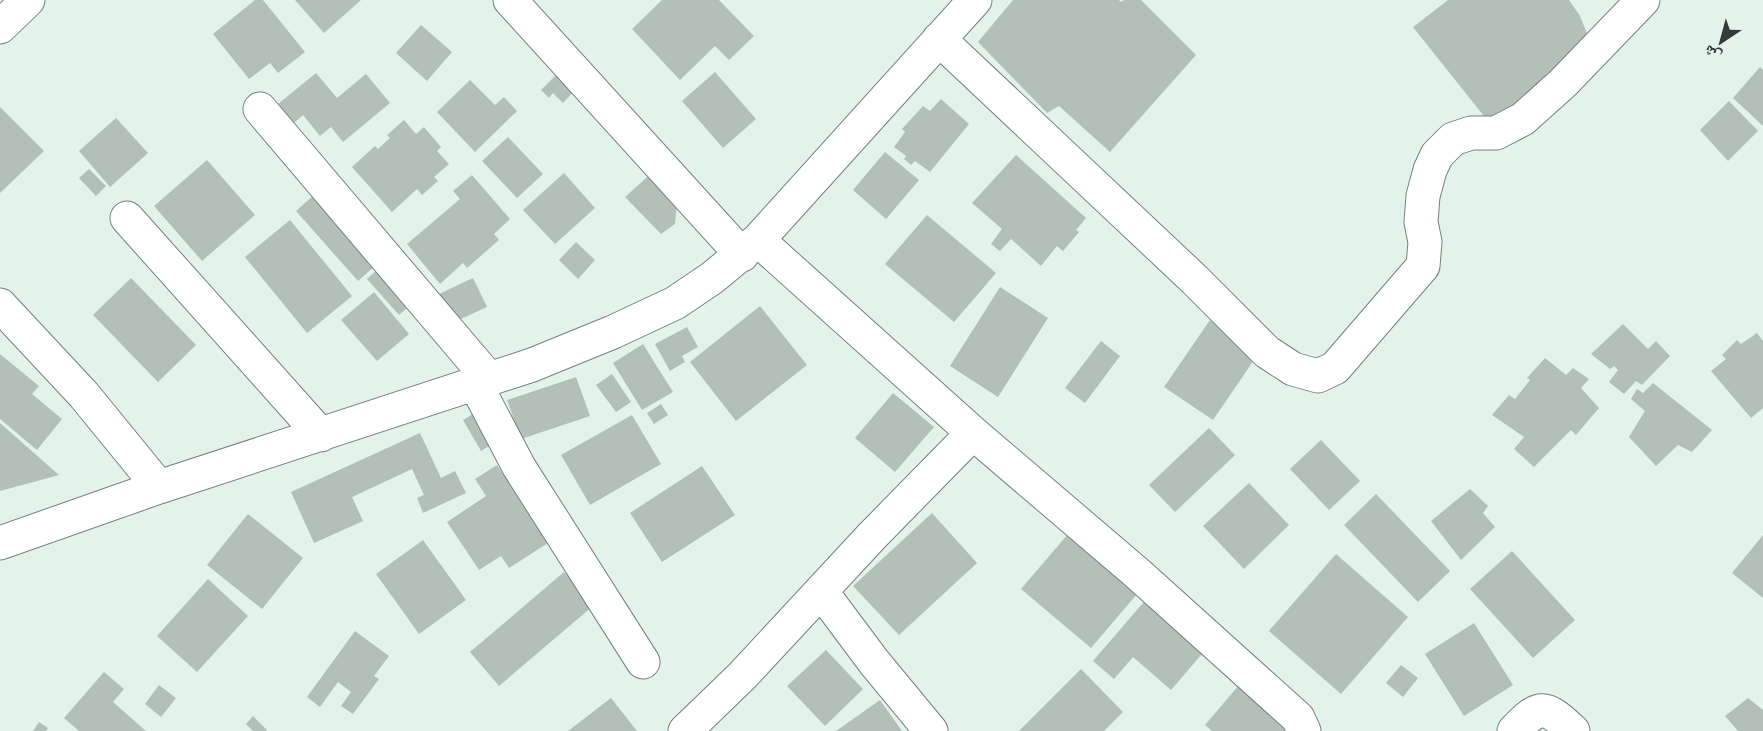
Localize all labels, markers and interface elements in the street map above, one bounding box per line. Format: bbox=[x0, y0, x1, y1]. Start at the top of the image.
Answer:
north arrow bbox=[1691, 12, 1751, 72]
text: ش bbox=[1700, 41, 1725, 66]

